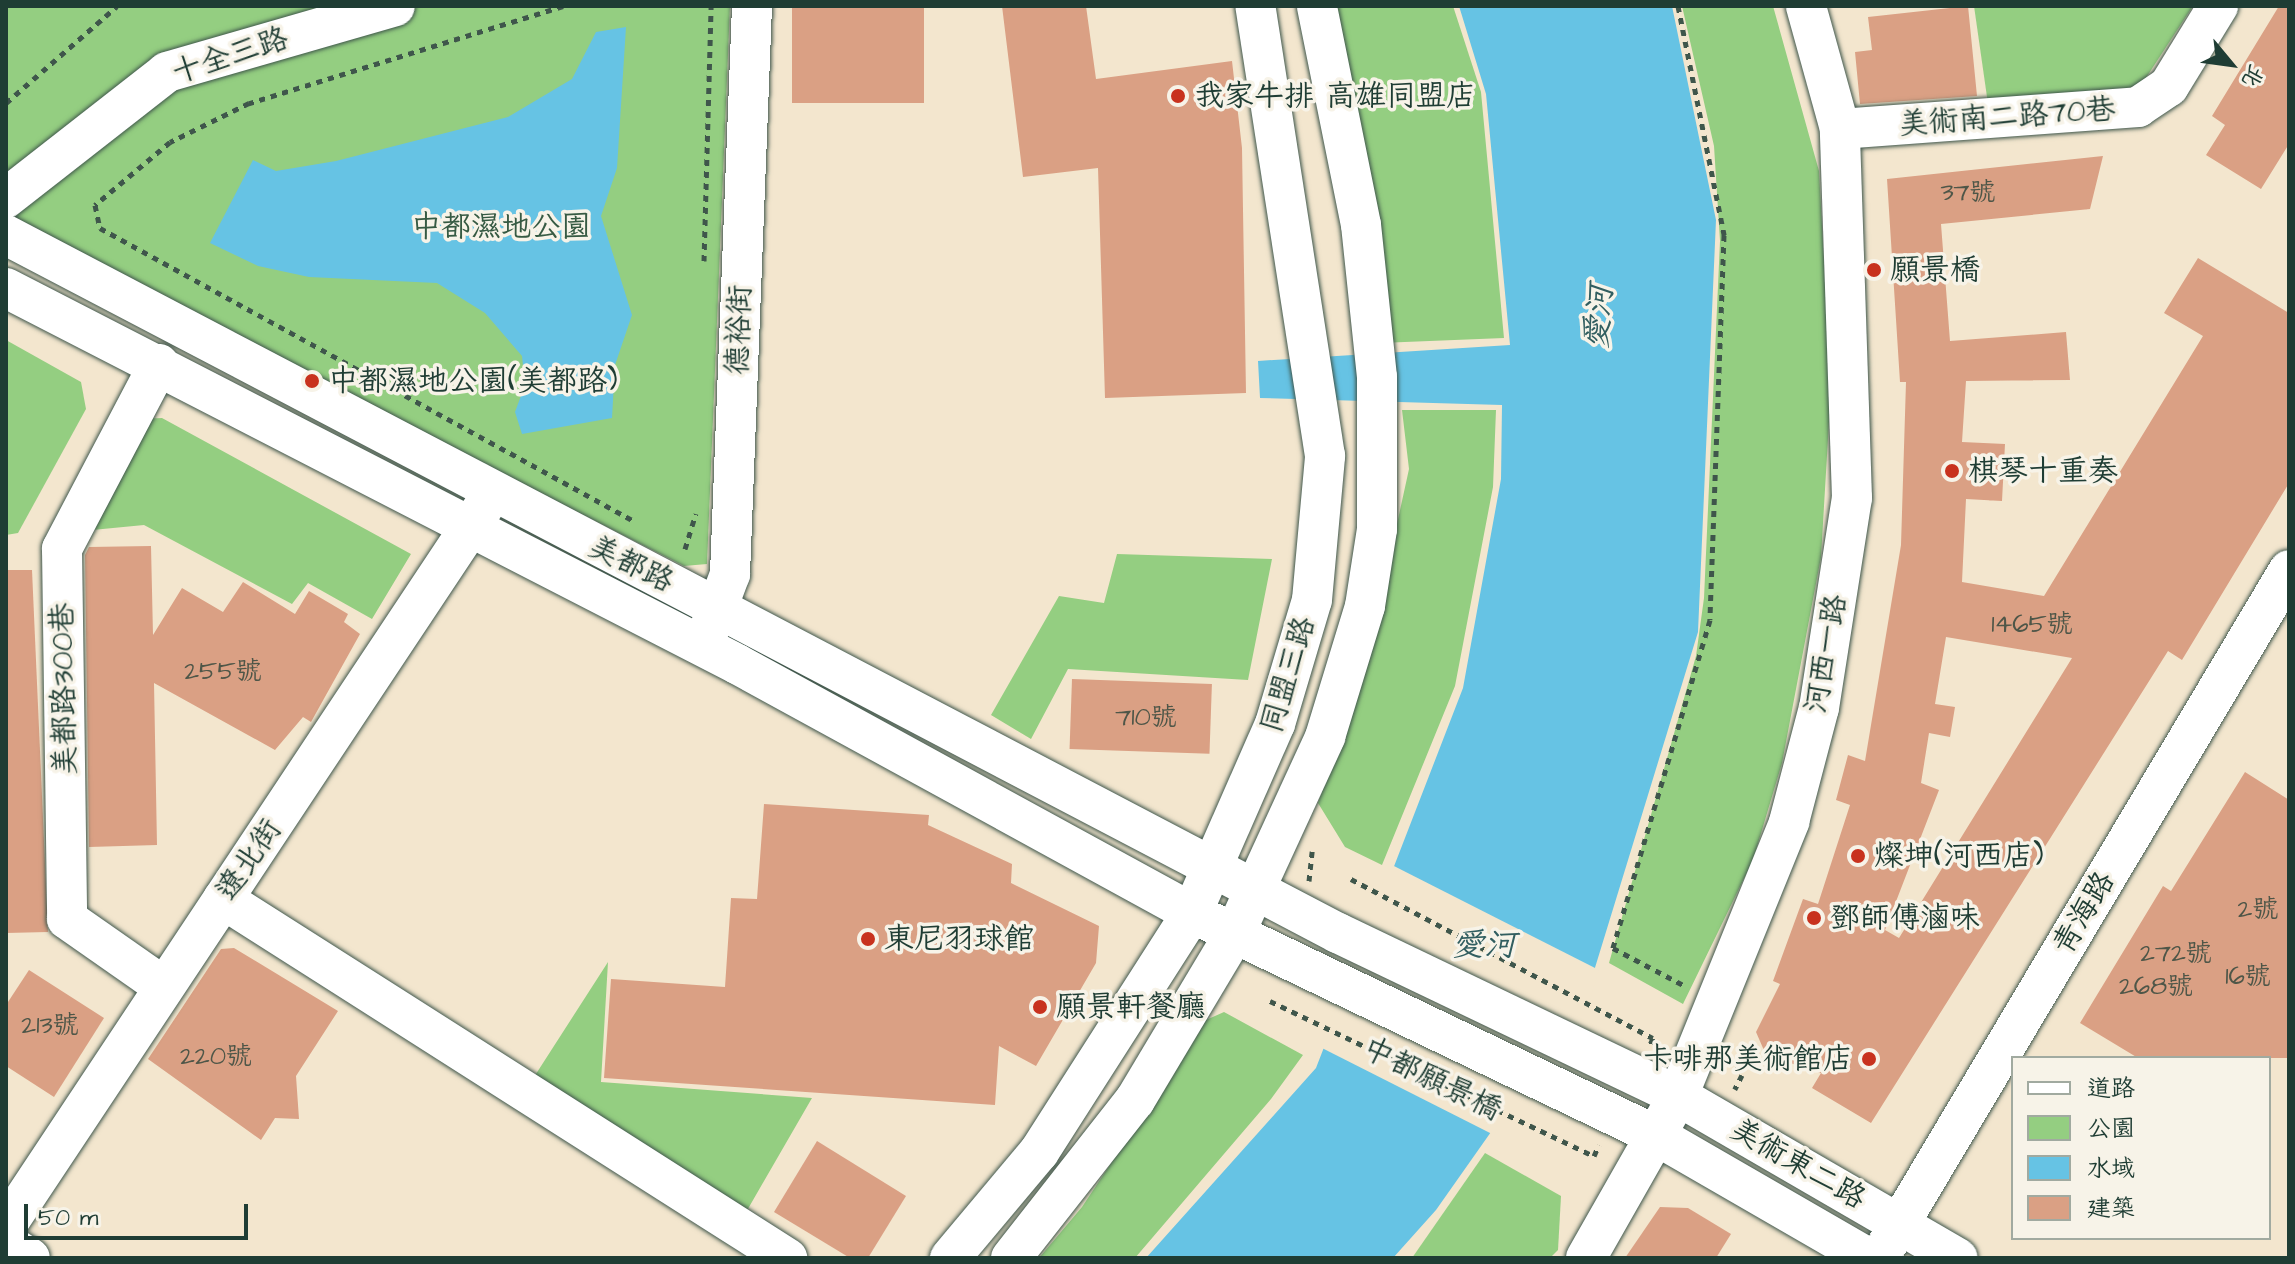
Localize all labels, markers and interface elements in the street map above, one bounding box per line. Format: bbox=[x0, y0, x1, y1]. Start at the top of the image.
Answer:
street label: 十全三路 bbox=[167, 20, 293, 92]
north arrow bbox=[2191, 24, 2271, 104]
text: 北 bbox=[2234, 59, 2271, 93]
place label: 我家牛排 高雄同盟店 bbox=[1194, 78, 1476, 114]
marker: 我家牛排 高雄同盟店 bbox=[1169, 87, 1187, 105]
street label: 美術南二路70巷 bbox=[1897, 91, 2117, 143]
house number: 37號 bbox=[1940, 177, 1996, 209]
park label: 中都濕地公園 bbox=[411, 209, 591, 245]
place label: 願景橋 bbox=[1890, 252, 1980, 288]
marker: 願景橋 bbox=[1865, 261, 1883, 279]
water label: 愛河 bbox=[1578, 283, 1622, 351]
street label: 德裕街 bbox=[719, 284, 759, 376]
place label: 中都濕地公園(美都路) bbox=[328, 363, 617, 399]
marker: 中都濕地公園(美都路) bbox=[303, 372, 321, 390]
place label: 棋琴十重奏 bbox=[1968, 453, 2118, 489]
marker: 棋琴十重奏 bbox=[1943, 462, 1961, 480]
street label: 美都路 bbox=[583, 528, 679, 600]
street label: 河西一路 bbox=[1798, 592, 1854, 716]
street label: 美都路300巷 bbox=[44, 602, 84, 776]
house number: 1465號 bbox=[1991, 609, 2073, 641]
street label: 同盟三路 bbox=[1253, 612, 1323, 738]
house number: 255號 bbox=[184, 656, 262, 688]
house number: 710號 bbox=[1115, 702, 1177, 734]
street label: 遼北街 bbox=[209, 813, 289, 907]
place label: 燦坤(河西店) bbox=[1874, 838, 2043, 874]
marker: 燦坤(河西店) bbox=[1849, 847, 1867, 865]
street label: 青海路 bbox=[2045, 865, 2123, 961]
house number: 2號 bbox=[2238, 894, 2278, 926]
place label: 鄧師傅滷味 bbox=[1830, 900, 1980, 936]
marker: 鄧師傅滷味 bbox=[1805, 909, 1823, 927]
place label: 東尼羽球館 bbox=[884, 921, 1034, 957]
water label: 愛河 bbox=[1452, 927, 1516, 965]
marker: 東尼羽球館 bbox=[859, 930, 877, 948]
house number: 272號 bbox=[2140, 938, 2212, 970]
house number: 16號 bbox=[2225, 961, 2271, 993]
house number: 268號 bbox=[2119, 971, 2193, 1003]
place label: 願景軒餐廳 bbox=[1056, 989, 1206, 1025]
marker: 願景軒餐廳 bbox=[1031, 998, 1049, 1016]
house number: 213號 bbox=[21, 1010, 79, 1042]
street label: 中都願景橋 bbox=[1357, 1030, 1507, 1128]
house number: 220號 bbox=[180, 1041, 252, 1073]
place label: 卡啡那美術館店 bbox=[1643, 1041, 1853, 1077]
marker: 卡啡那美術館店 bbox=[1860, 1050, 1878, 1068]
legend bbox=[2011, 1056, 2271, 1240]
text: 道路 bbox=[2087, 1072, 2135, 1106]
street label: 美術東二路 bbox=[1724, 1111, 1872, 1217]
text: 公園 bbox=[2087, 1112, 2135, 1146]
text: 水域 bbox=[2087, 1152, 2135, 1186]
scale bar bbox=[28, 1188, 252, 1238]
text: 建築 bbox=[2087, 1192, 2135, 1226]
text: 50 m bbox=[38, 1201, 98, 1235]

